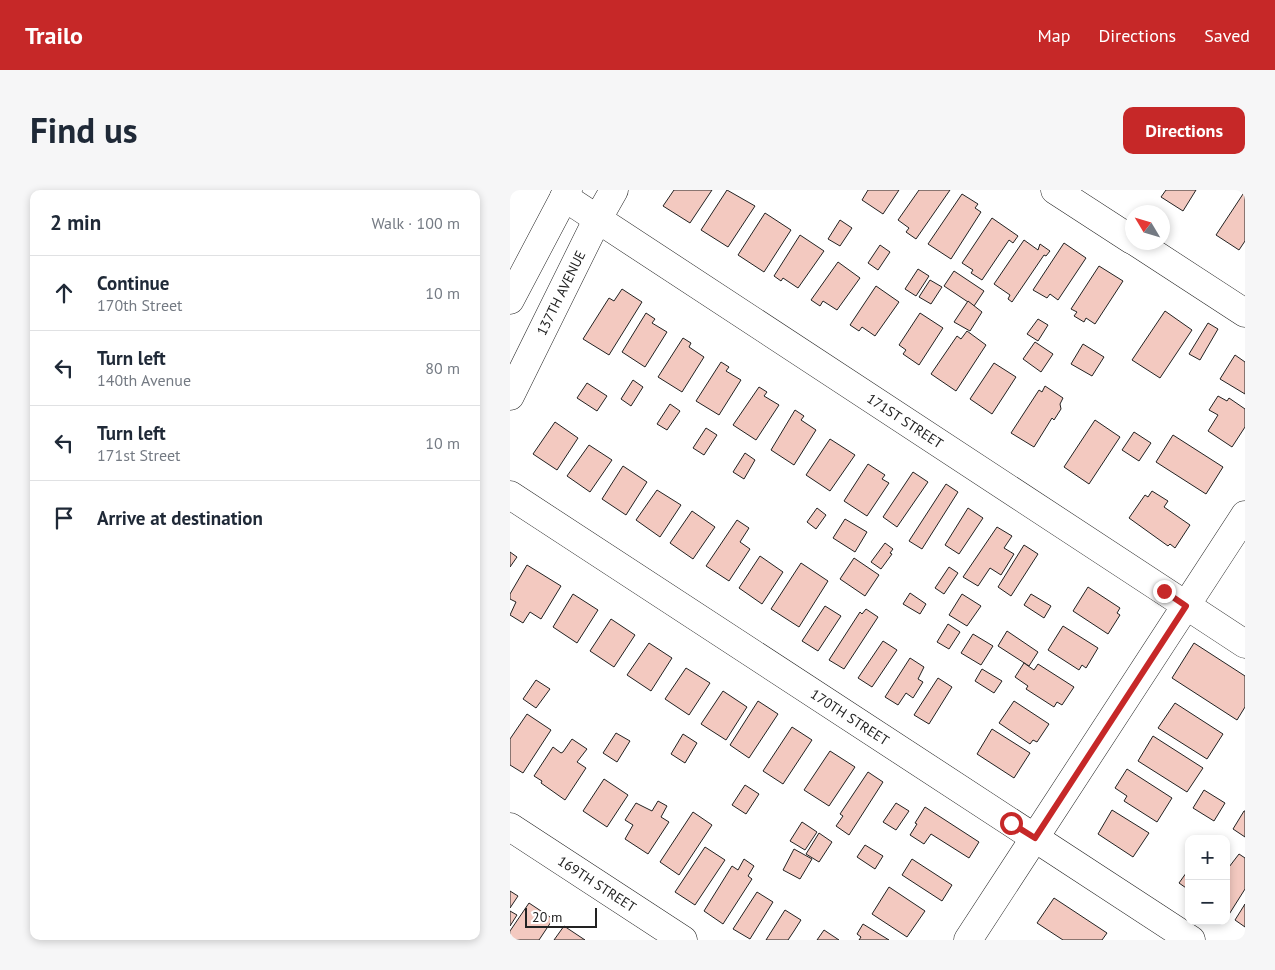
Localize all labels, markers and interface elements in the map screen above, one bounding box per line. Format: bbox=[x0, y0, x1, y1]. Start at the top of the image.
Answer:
text: Trailo bbox=[25, 20, 83, 51]
text: Map bbox=[1038, 24, 1070, 47]
text: Directions bbox=[1098, 24, 1176, 47]
text: Saved bbox=[1204, 24, 1250, 47]
text: Find us bbox=[30, 107, 138, 153]
button: Directions bbox=[1123, 107, 1245, 154]
north arrow bbox=[1125, 205, 1170, 250]
text: 2 min bbox=[50, 209, 101, 236]
text: Walk · 100 m bbox=[371, 213, 460, 233]
street label: 137TH AVENUE bbox=[532, 247, 590, 338]
text: Continue bbox=[97, 271, 169, 295]
icon: ahead bbox=[50, 279, 78, 307]
text: 10 m bbox=[425, 283, 460, 303]
text: 170th Street bbox=[97, 295, 182, 315]
text: Turn left bbox=[97, 346, 166, 370]
icon: left bbox=[50, 354, 78, 382]
text: 80 m bbox=[425, 358, 460, 378]
text: 140th Avenue bbox=[97, 370, 191, 390]
street label: 171ST STREET bbox=[863, 389, 947, 453]
text: Turn left bbox=[97, 421, 166, 445]
icon: left bbox=[50, 429, 78, 457]
text: 10 m bbox=[425, 433, 460, 453]
text: 171st Street bbox=[97, 445, 180, 465]
icon: arrive bbox=[50, 504, 78, 532]
text: Arrive at destination bbox=[97, 506, 263, 530]
route end bbox=[1153, 580, 1176, 603]
street label: 170TH STREET bbox=[807, 685, 893, 749]
route start bbox=[1000, 812, 1023, 835]
map controls bbox=[1185, 835, 1230, 925]
button: + bbox=[1185, 835, 1230, 880]
street label: 169TH STREET bbox=[554, 852, 640, 916]
button: − bbox=[1185, 880, 1230, 925]
scale bar bbox=[525, 905, 598, 928]
text: 20 m bbox=[532, 908, 562, 926]

